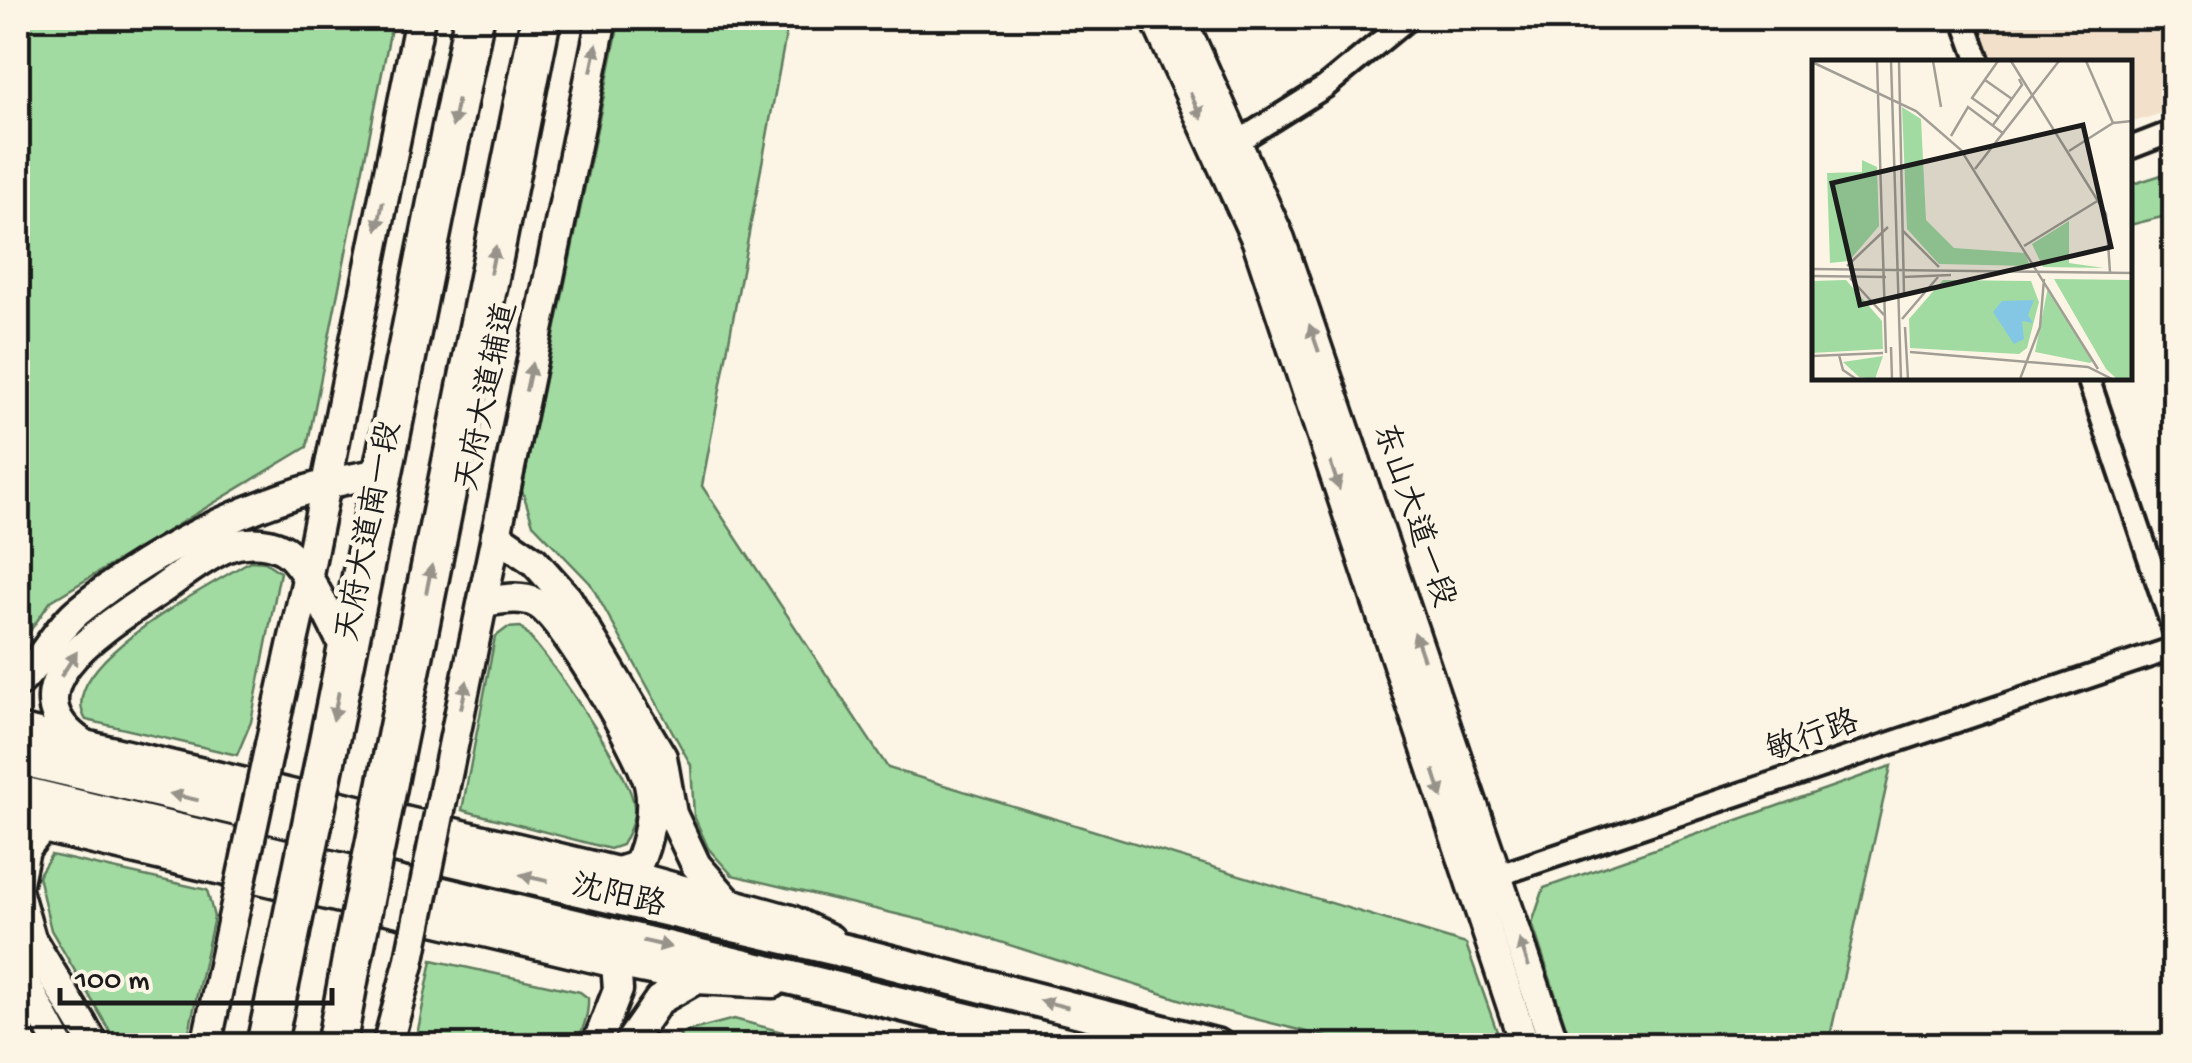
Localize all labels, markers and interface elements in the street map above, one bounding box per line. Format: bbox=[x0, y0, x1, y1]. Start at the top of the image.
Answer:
one-way arrow bbox=[586, 42, 602, 73]
inset map bbox=[1812, 60, 2132, 380]
one-way arrow bbox=[1188, 91, 1204, 121]
one-way arrow bbox=[447, 98, 462, 129]
one-way arrow bbox=[372, 201, 388, 232]
one-way arrow bbox=[485, 244, 501, 275]
street label: 天府大道辅道 bbox=[448, 299, 528, 495]
one-way arrow bbox=[1306, 322, 1321, 352]
one-way arrow bbox=[521, 361, 537, 392]
street label: 天府大道南一段 bbox=[329, 418, 411, 646]
street label: 东山大道一段 bbox=[1363, 419, 1462, 613]
one-way arrow bbox=[1328, 461, 1343, 491]
one-way arrow bbox=[421, 563, 437, 594]
one-way arrow bbox=[1411, 630, 1426, 660]
one-way arrow bbox=[59, 651, 77, 678]
one-way arrow bbox=[456, 679, 472, 710]
one-way arrow bbox=[328, 691, 343, 722]
street label: 敏行路 bbox=[1761, 703, 1865, 772]
one-way arrow bbox=[1431, 769, 1446, 799]
one-way arrow bbox=[168, 789, 199, 804]
street label: 沈阳路 bbox=[567, 867, 670, 927]
one-way arrow bbox=[518, 870, 549, 885]
one-way arrow bbox=[642, 937, 673, 952]
one-way arrow bbox=[1516, 938, 1531, 968]
scale bar bbox=[60, 943, 332, 1005]
text: 100 m bbox=[74, 965, 150, 1000]
one-way arrow bbox=[1038, 996, 1069, 1011]

